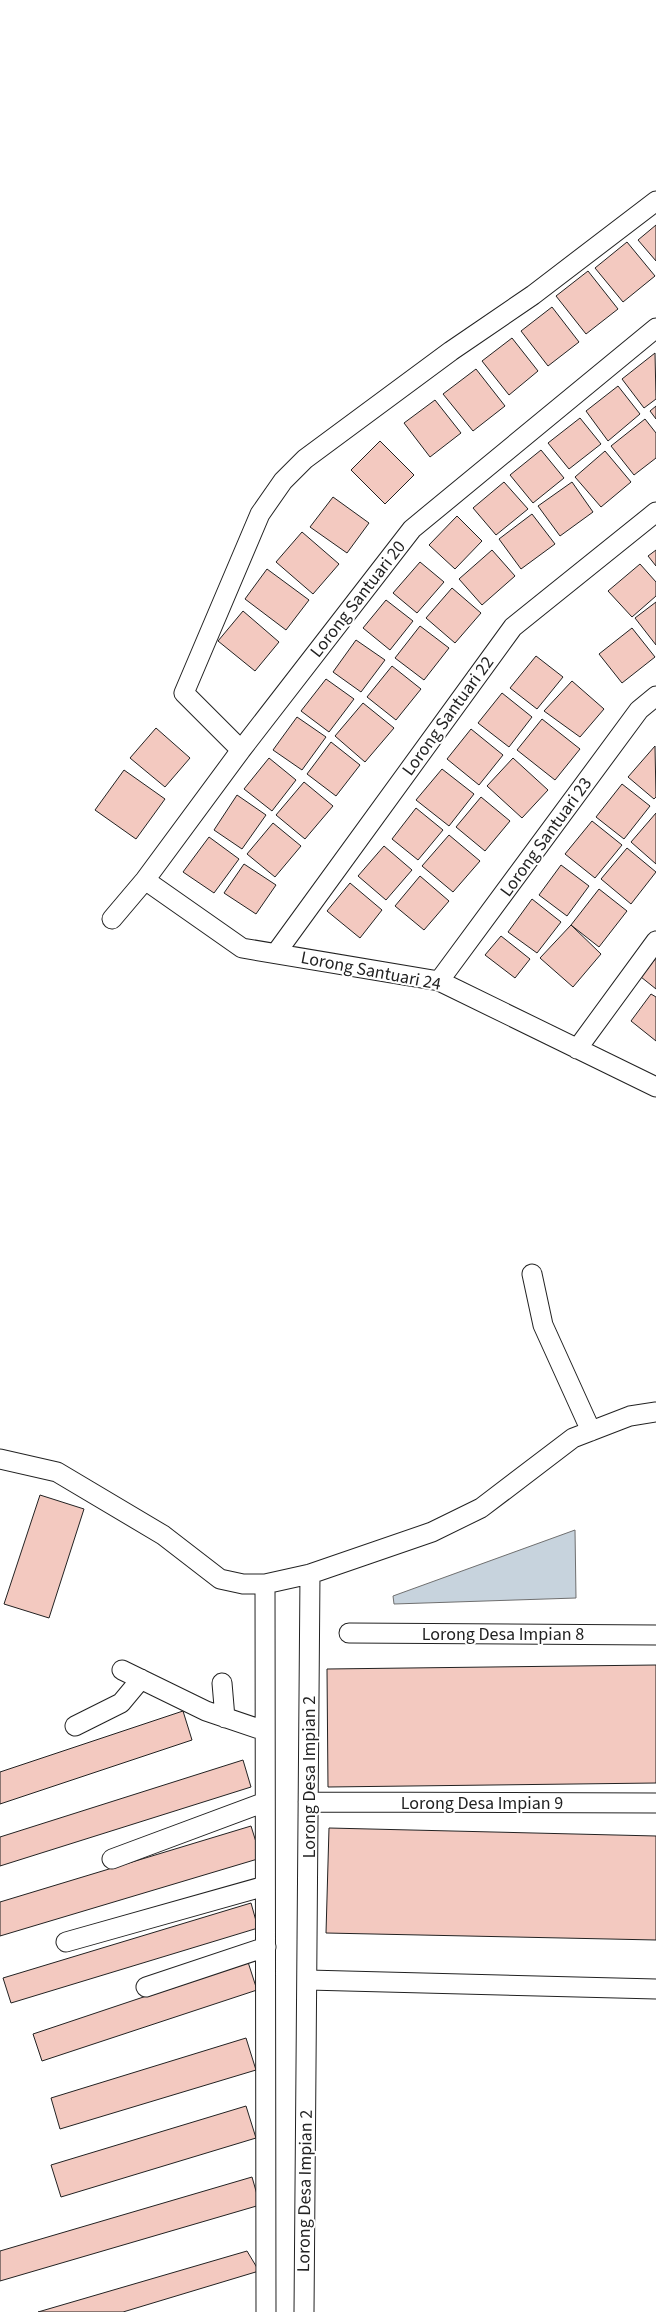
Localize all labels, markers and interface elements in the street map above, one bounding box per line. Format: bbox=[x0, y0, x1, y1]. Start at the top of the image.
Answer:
street label: Lorong Santuari 20 bbox=[304, 535, 412, 663]
street label: Lorong Santuari 22 bbox=[396, 651, 500, 781]
street label: Lorong Santuari 23 bbox=[494, 772, 598, 902]
street label: Lorong Santuari 24 bbox=[299, 945, 443, 997]
street label: Lorong Desa Impian 8 bbox=[422, 1622, 584, 1647]
street label: Lorong Desa Impian 2 bbox=[297, 1696, 322, 1858]
street label: Lorong Desa Impian 9 bbox=[401, 1791, 563, 1816]
street label: Lorong Desa Impian 2 bbox=[291, 2110, 319, 2272]

